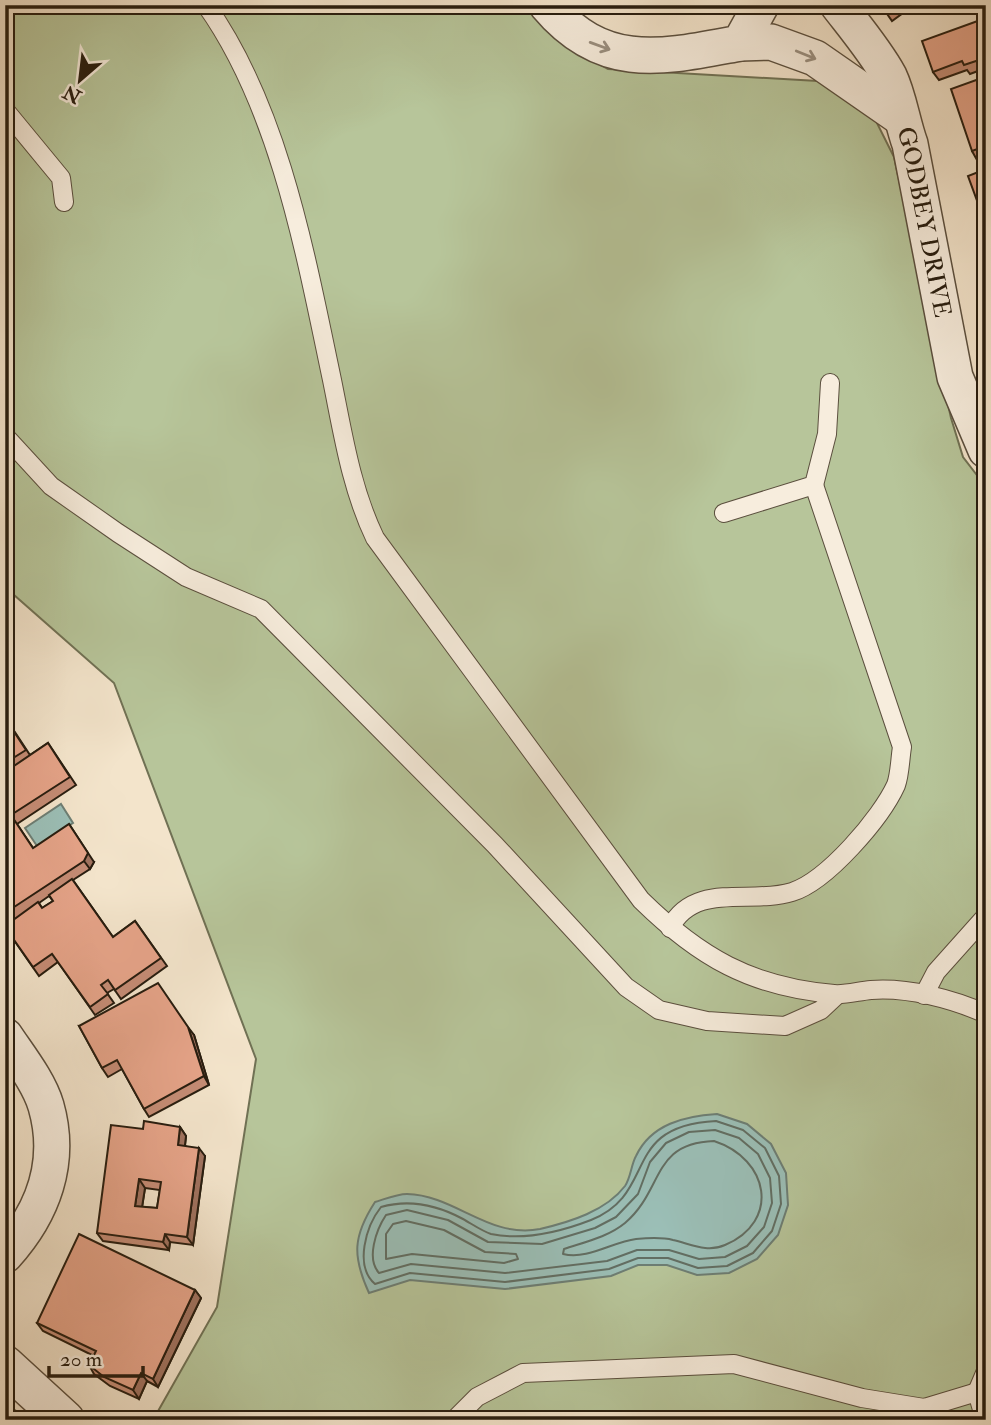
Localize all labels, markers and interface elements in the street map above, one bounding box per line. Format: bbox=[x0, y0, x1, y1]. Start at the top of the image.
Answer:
one-way arrow bbox=[589, 41, 611, 53]
north arrow bbox=[46, 46, 116, 116]
one-way arrow bbox=[795, 50, 816, 63]
text: N bbox=[58, 79, 87, 109]
street label: GODBEY DRIVE bbox=[890, 123, 959, 320]
scale bar bbox=[49, 1334, 144, 1378]
text: 20 m bbox=[60, 1346, 102, 1373]

